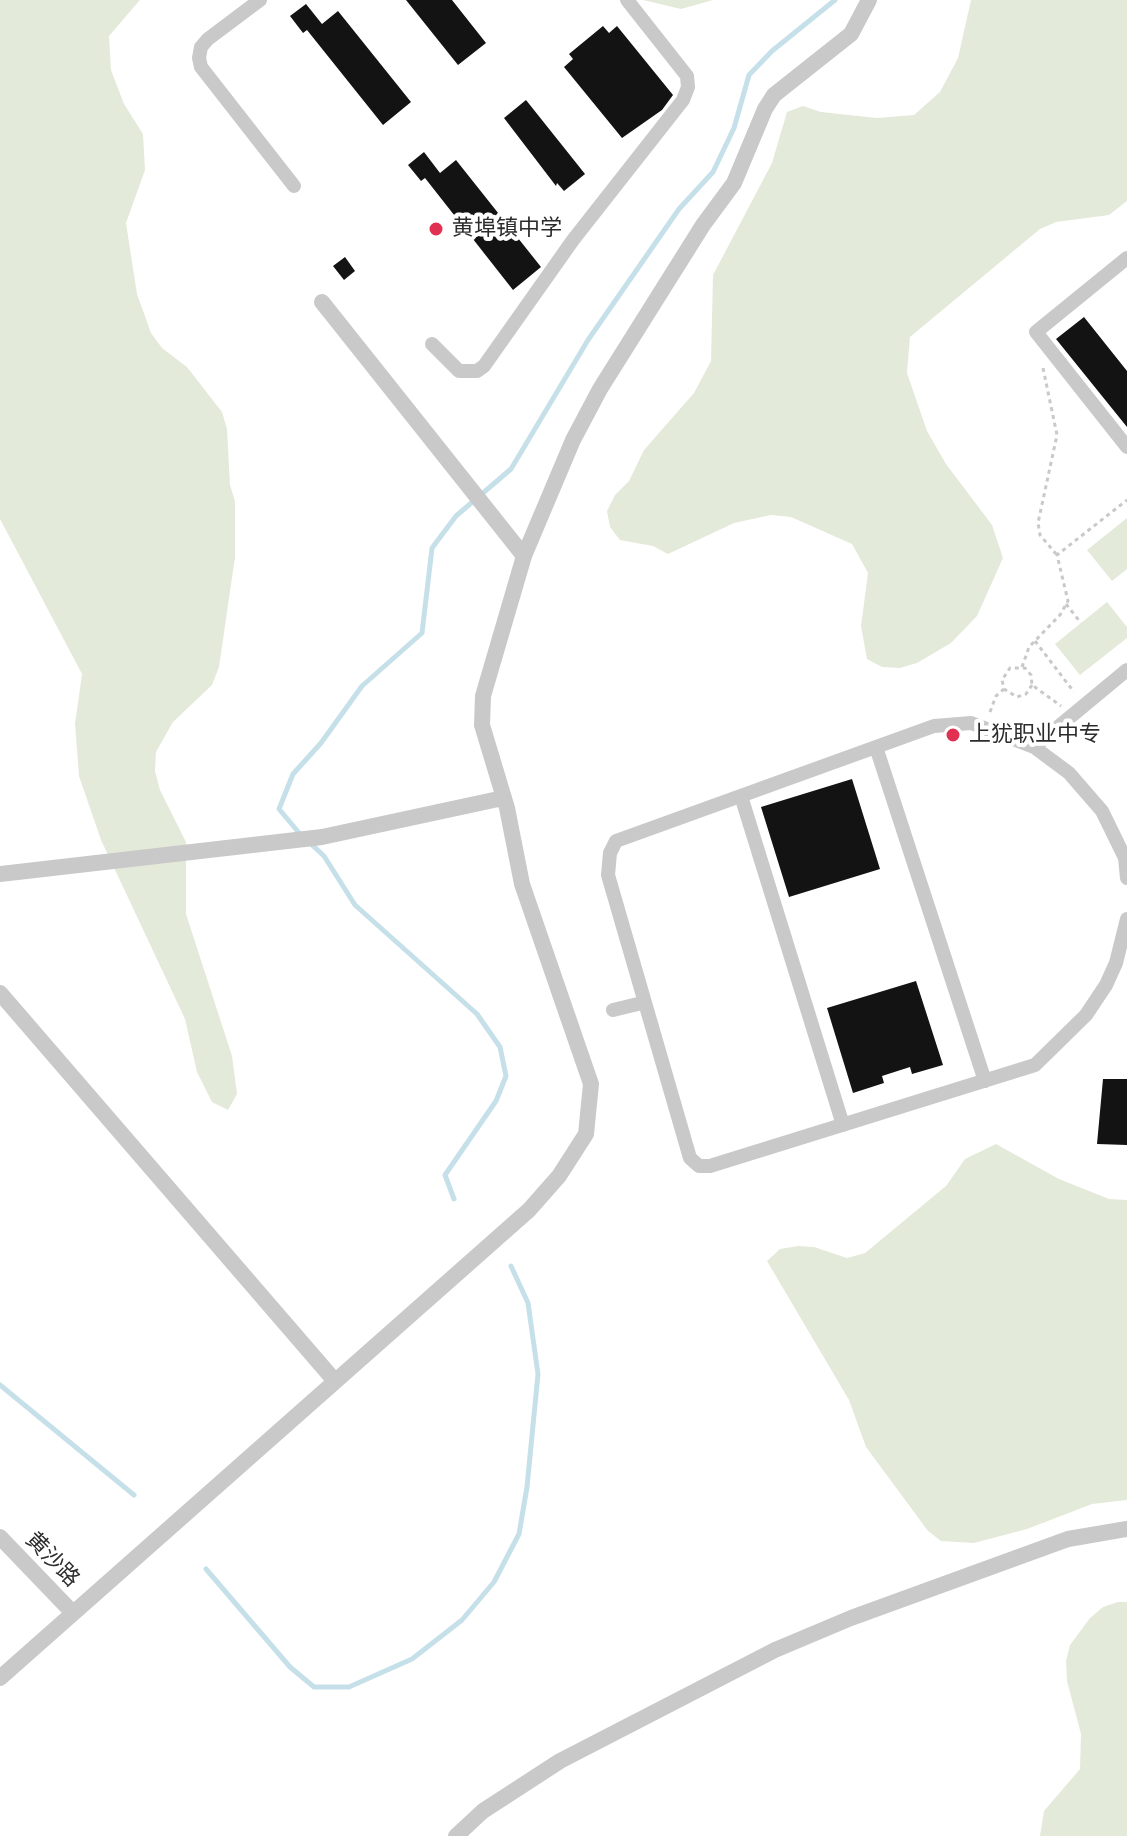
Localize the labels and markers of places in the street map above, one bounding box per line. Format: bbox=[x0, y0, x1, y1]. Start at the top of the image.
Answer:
place label: 黄埠镇中学 bbox=[452, 216, 562, 242]
marker: 黄埠镇中学 bbox=[427, 220, 445, 238]
place label: 上犹职业中专 bbox=[969, 722, 1101, 748]
marker: 上犹职业中专 bbox=[944, 726, 962, 744]

